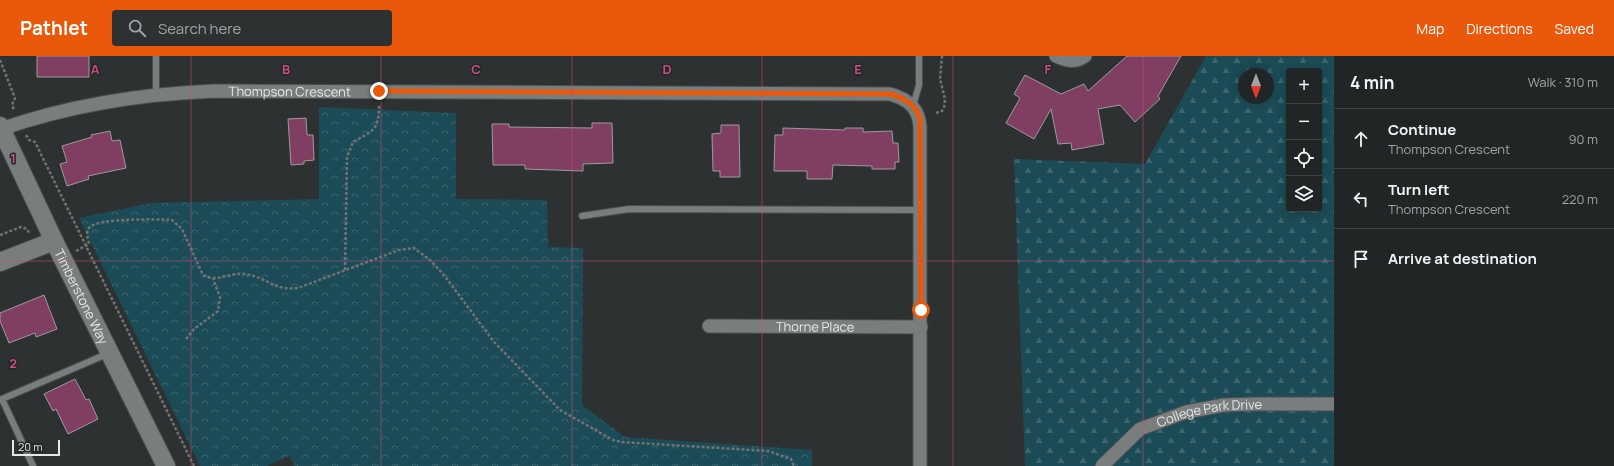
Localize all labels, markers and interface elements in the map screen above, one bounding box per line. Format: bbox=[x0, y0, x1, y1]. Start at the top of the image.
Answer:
search box bbox=[112, 10, 392, 46]
text: Pathlet bbox=[20, 15, 88, 41]
icon: search bbox=[126, 17, 148, 39]
text: Search here bbox=[158, 18, 241, 39]
text: Map bbox=[1416, 19, 1444, 38]
text: Directions bbox=[1466, 19, 1533, 38]
text: Saved bbox=[1555, 19, 1594, 38]
text: A bbox=[91, 60, 100, 78]
text: B bbox=[282, 60, 290, 78]
text: C bbox=[471, 60, 481, 78]
text: D bbox=[662, 60, 672, 78]
text: E bbox=[854, 60, 862, 78]
text: F bbox=[1045, 60, 1052, 78]
north arrow bbox=[1238, 68, 1274, 104]
map controls bbox=[1286, 68, 1322, 212]
button: + bbox=[1286, 68, 1322, 104]
text: 4 min bbox=[1350, 71, 1394, 94]
text: Walk · 310 m bbox=[1528, 73, 1598, 91]
street label: Thompson Crescent bbox=[229, 82, 351, 101]
route end bbox=[370, 82, 388, 100]
button: − bbox=[1286, 104, 1322, 140]
text: Continue bbox=[1388, 119, 1456, 140]
icon: ahead bbox=[1350, 128, 1372, 150]
text: 90 m bbox=[1568, 130, 1598, 148]
button: locate bbox=[1286, 140, 1322, 176]
text: Thompson Crescent bbox=[1388, 140, 1510, 158]
text: 1 bbox=[10, 149, 16, 167]
button: layers bbox=[1286, 176, 1322, 212]
text: Turn left bbox=[1388, 179, 1450, 200]
icon: left bbox=[1350, 188, 1372, 210]
text: 220 m bbox=[1562, 190, 1598, 208]
text: Thompson Crescent bbox=[1388, 200, 1510, 218]
street label: Timberstone Way bbox=[50, 246, 113, 347]
icon: arrive bbox=[1350, 248, 1372, 270]
text: Arrive at destination bbox=[1388, 248, 1537, 269]
route start bbox=[912, 301, 930, 319]
street label: Thorne Place bbox=[776, 317, 855, 336]
text: 2 bbox=[9, 354, 17, 372]
street label: College Park Drive bbox=[1154, 395, 1262, 431]
scale bar bbox=[12, 438, 60, 457]
text: 20 m bbox=[18, 439, 43, 454]

